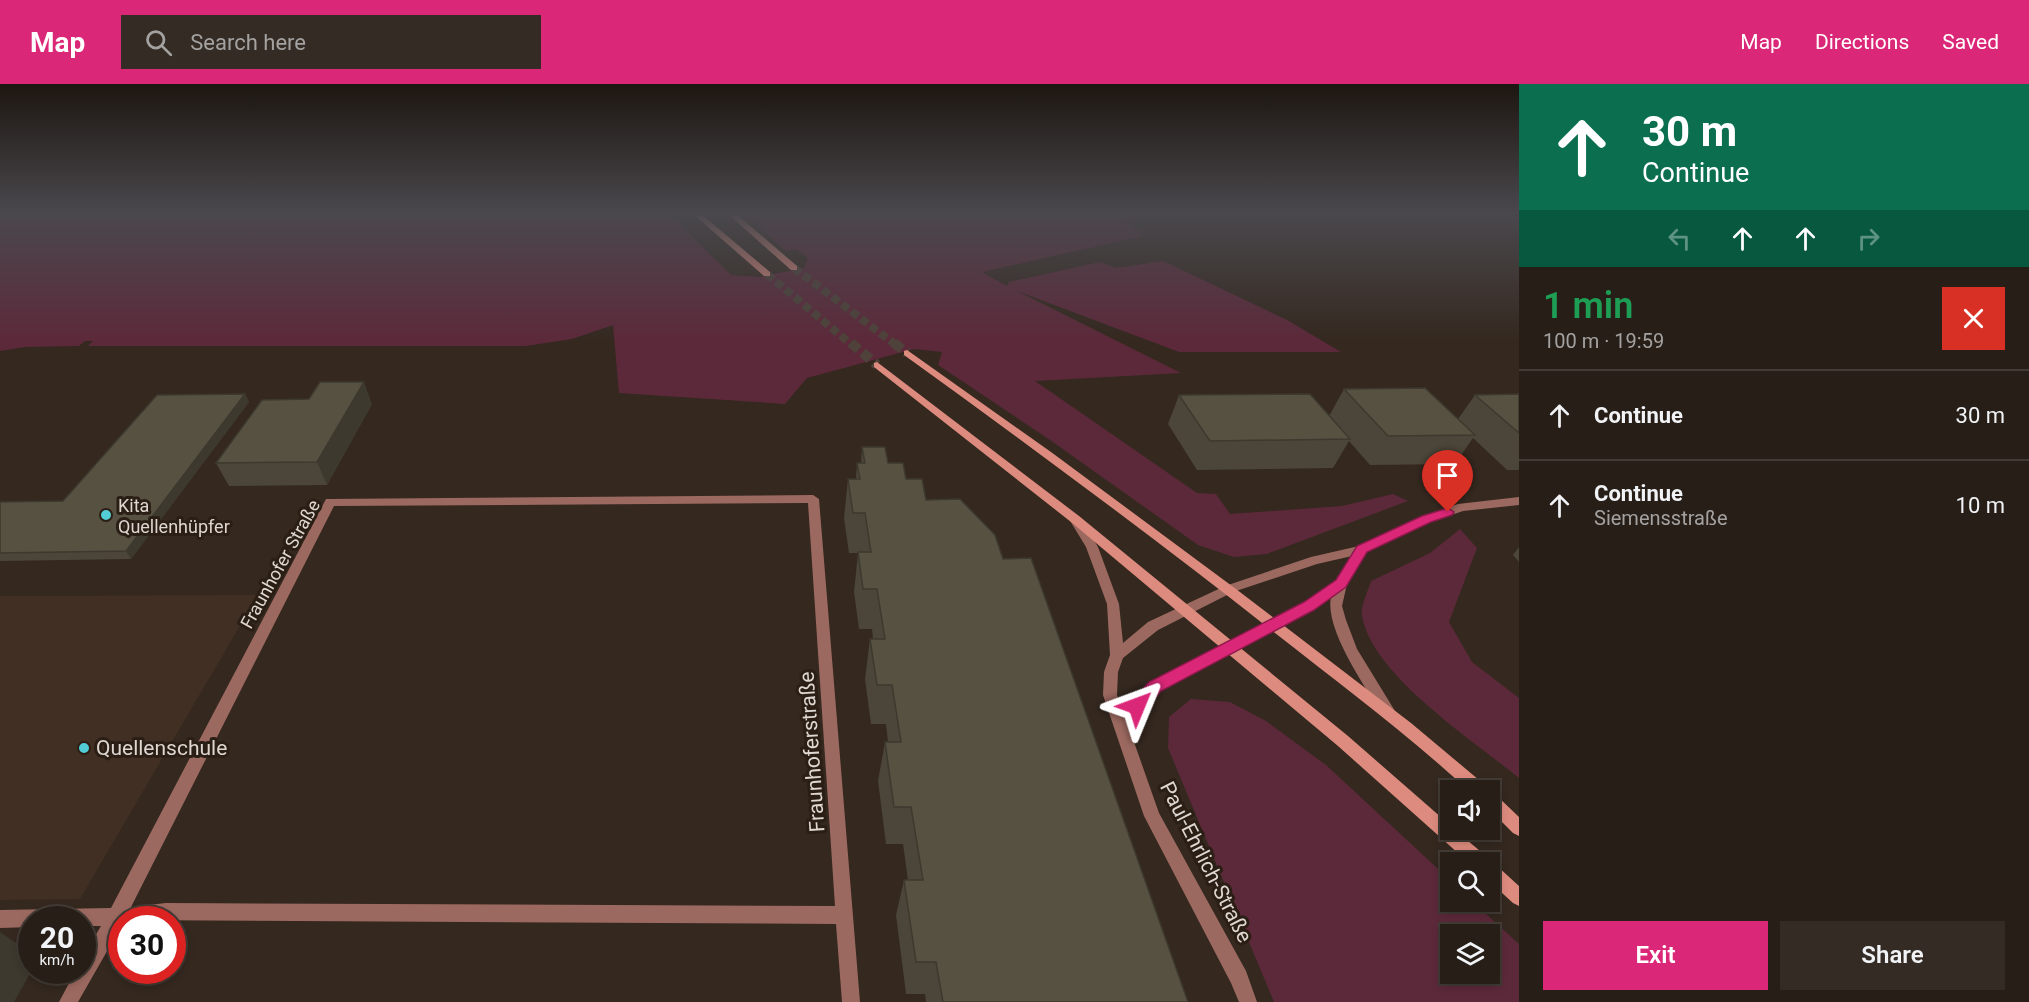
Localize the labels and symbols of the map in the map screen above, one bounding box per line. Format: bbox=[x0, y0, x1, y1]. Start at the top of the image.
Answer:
pin bbox=[1422, 450, 1473, 512]
place label: Kita Quellenhüpfer bbox=[118, 495, 230, 537]
street label: Fraunhofer Straße bbox=[236, 496, 324, 632]
marker: Kita Quellenhüpfer bbox=[99, 508, 113, 522]
street label: Fraunhoferstraße bbox=[794, 671, 830, 833]
position arrow bbox=[1105, 674, 1169, 738]
place label: Quellenschule bbox=[96, 736, 227, 760]
marker: Quellenschule bbox=[77, 741, 91, 755]
street label: Paul-Ehrlich-Straße bbox=[1155, 778, 1257, 946]
speed limit sign: 30 bbox=[108, 906, 186, 984]

